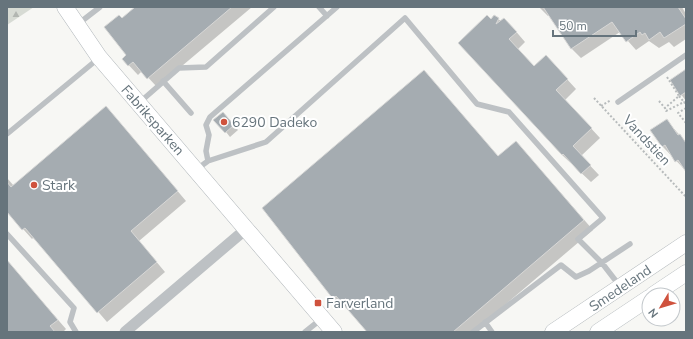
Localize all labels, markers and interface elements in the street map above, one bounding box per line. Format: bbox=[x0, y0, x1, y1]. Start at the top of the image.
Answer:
scale bar bbox=[553, 12, 636, 38]
text: 50 m bbox=[559, 18, 587, 34]
street label: Fabriksparken bbox=[117, 81, 189, 160]
street label: Vandstien bbox=[618, 110, 675, 170]
place label: 6290 Dadeko bbox=[232, 113, 317, 132]
marker: 6290 Dadeko bbox=[219, 117, 229, 127]
place label: Stark bbox=[42, 176, 76, 195]
marker: Stark bbox=[29, 180, 39, 190]
street label: Smedeland bbox=[585, 261, 655, 316]
north arrow bbox=[641, 287, 681, 327]
place label: Farverland bbox=[326, 294, 394, 313]
marker: Farverland bbox=[313, 298, 323, 308]
text: N bbox=[645, 305, 662, 321]

